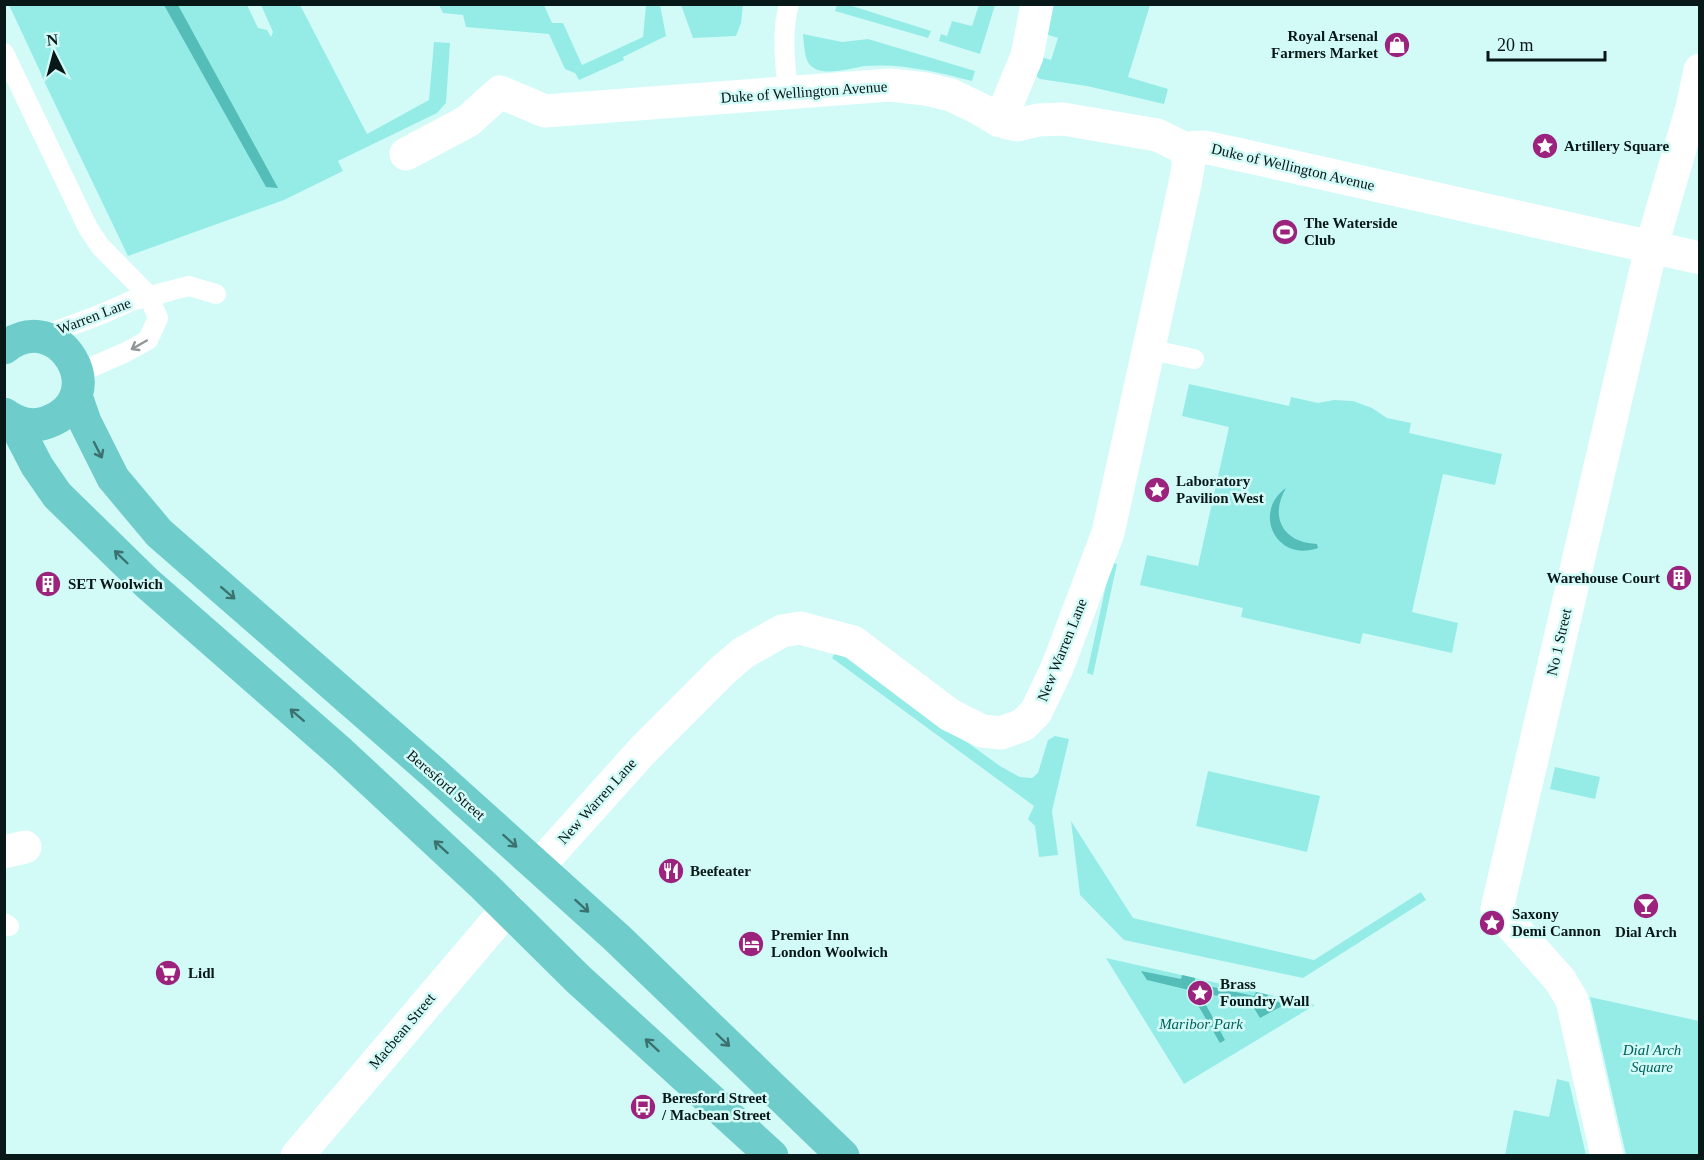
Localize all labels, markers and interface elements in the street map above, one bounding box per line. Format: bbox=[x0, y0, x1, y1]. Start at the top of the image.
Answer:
north arrow bbox=[24, 24, 84, 84]
scale bar bbox=[1488, 24, 1605, 62]
place label: Royal Arsenal Farmers Market bbox=[1271, 28, 1378, 61]
text: N bbox=[46, 30, 60, 49]
shop icon: Royal Arsenal Farmers Market bbox=[1382, 30, 1412, 60]
text: 20 m bbox=[1497, 35, 1534, 55]
street label: Duke of Wellington Avenue bbox=[720, 78, 888, 106]
place icon: Artillery Square bbox=[1530, 131, 1560, 161]
place label: Artillery Square bbox=[1564, 138, 1669, 154]
street label: Duke of Wellington Avenue bbox=[1210, 140, 1376, 194]
place label: The Waterside Club bbox=[1304, 215, 1398, 248]
sports icon: The Waterside Club bbox=[1270, 217, 1300, 247]
street label: Warren Lane bbox=[55, 295, 133, 337]
one-way arrow bbox=[131, 339, 148, 351]
one-way arrow bbox=[93, 440, 104, 458]
place label: Laboratory Pavilion West bbox=[1176, 473, 1264, 506]
place icon: Laboratory Pavilion West bbox=[1142, 475, 1172, 505]
one-way arrow bbox=[113, 549, 128, 564]
building icon: Warehouse Court bbox=[1664, 563, 1694, 593]
building icon: SET Woolwich bbox=[33, 569, 63, 599]
place label: Warehouse Court bbox=[1547, 570, 1660, 586]
place label: SET Woolwich bbox=[68, 576, 164, 592]
one-way arrow bbox=[220, 586, 235, 600]
street label: New Warren Lane bbox=[1034, 596, 1090, 704]
street label: No 1 Street bbox=[1544, 606, 1575, 677]
one-way arrow bbox=[290, 708, 305, 722]
street label: Beresford Street bbox=[404, 747, 489, 824]
street label: New Warren Lane bbox=[554, 755, 640, 847]
one-way arrow bbox=[502, 834, 517, 848]
one-way arrow bbox=[433, 840, 448, 854]
restaurant icon: Beefeater bbox=[656, 856, 686, 886]
place label: Beefeater bbox=[690, 863, 751, 879]
bar icon: Dial Arch bbox=[1631, 891, 1661, 921]
one-way arrow bbox=[574, 899, 589, 913]
place label: Saxony Demi Cannon bbox=[1512, 906, 1601, 939]
place icon: Saxony Demi Cannon bbox=[1477, 908, 1507, 938]
place label: Dial Arch bbox=[1615, 924, 1678, 940]
place label: Premier Inn London Woolwich bbox=[771, 927, 889, 960]
hotel icon: Premier Inn London Woolwich bbox=[736, 929, 766, 959]
supermarket icon: Lidl bbox=[153, 958, 183, 988]
place label: Lidl bbox=[188, 965, 215, 981]
place label: Brass Foundry Wall bbox=[1220, 976, 1309, 1009]
place icon: Brass Foundry Wall bbox=[1185, 978, 1215, 1008]
street label: Macbean Street bbox=[366, 989, 439, 1072]
park label: Maribor Park bbox=[1158, 1016, 1243, 1032]
one-way arrow bbox=[716, 1032, 731, 1047]
one-way arrow bbox=[645, 1038, 660, 1052]
park label: Dial Arch Square bbox=[1622, 1042, 1681, 1075]
place label: Beresford Street / Macbean Street bbox=[661, 1090, 771, 1123]
bus stop icon: Beresford Street / Macbean Street bbox=[628, 1092, 658, 1122]

